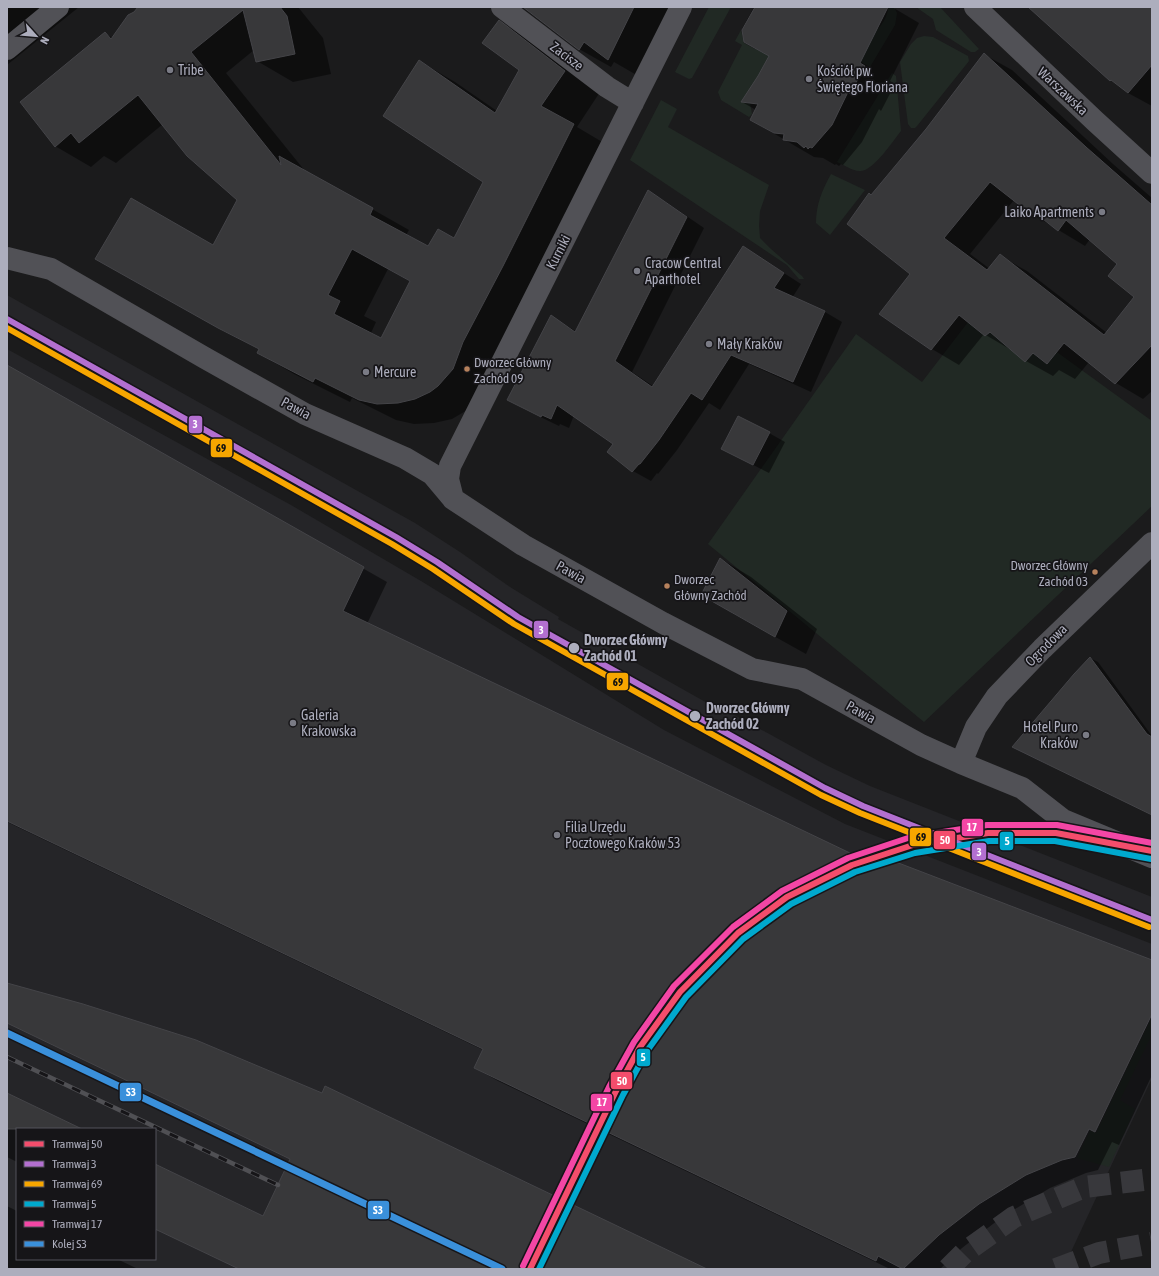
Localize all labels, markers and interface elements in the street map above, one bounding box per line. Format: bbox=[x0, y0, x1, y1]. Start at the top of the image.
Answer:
north arrow bbox=[16, 16, 56, 56]
text: N bbox=[38, 35, 52, 46]
street label: Zacisze bbox=[547, 38, 587, 74]
place label: Tribe bbox=[178, 62, 204, 78]
place label: Kościół pw. Świętego Floriana bbox=[817, 63, 908, 95]
street label: Warszawska bbox=[1035, 64, 1091, 118]
marker: Tribe bbox=[165, 65, 175, 75]
marker: Kościół pw. Świętego Floriana bbox=[804, 74, 814, 84]
place label: Laiko Apartments bbox=[1004, 204, 1094, 220]
marker: Laiko Apartments bbox=[1097, 207, 1107, 217]
street label: Kurniki bbox=[543, 232, 573, 272]
place label: Cracow Central Aparthotel bbox=[645, 255, 721, 287]
marker: Cracow Central Aparthotel bbox=[632, 266, 642, 276]
place label: Mały Kraków bbox=[717, 336, 783, 352]
marker: Mały Kraków bbox=[704, 339, 714, 349]
place label: Dworzec Główny Zachód 09 bbox=[474, 355, 552, 386]
place label: Mercure bbox=[374, 364, 416, 380]
marker: Dworzec Główny Zachód 09 bbox=[462, 364, 472, 374]
marker: Mercure bbox=[361, 367, 371, 377]
street label: Pawia bbox=[278, 394, 314, 422]
line badge: 3 bbox=[188, 415, 203, 434]
text: 3 bbox=[192, 418, 198, 430]
line badge: 69 bbox=[210, 438, 233, 458]
text: 69 bbox=[216, 442, 226, 454]
street label: Pawia bbox=[553, 557, 589, 587]
place label: Dworzec Główny Zachód 03 bbox=[1011, 558, 1089, 589]
marker: Dworzec Główny Zachód 03 bbox=[1090, 567, 1100, 577]
place label: Dworzec Główny Zachód bbox=[674, 572, 747, 603]
marker: Dworzec Główny Zachód bbox=[662, 581, 672, 591]
line badge: 3 bbox=[533, 620, 549, 639]
street label: Ogrodowa bbox=[1022, 621, 1070, 669]
text: 3 bbox=[538, 624, 544, 636]
place label: Dworzec Główny Zachód 01 bbox=[584, 632, 668, 664]
marker: Dworzec Główny Zachód 01 bbox=[567, 641, 581, 655]
line badge: 69 bbox=[606, 672, 629, 691]
text: 69 bbox=[613, 676, 623, 688]
street label: Pawia bbox=[843, 697, 879, 727]
place label: Dworzec Główny Zachód 02 bbox=[706, 700, 790, 732]
place label: Galeria Krakowska bbox=[301, 707, 357, 739]
marker: Dworzec Główny Zachód 02 bbox=[688, 709, 702, 723]
marker: Galeria Krakowska bbox=[288, 718, 298, 728]
place label: Hotel Puro Kraków bbox=[1023, 719, 1079, 751]
marker: Hotel Puro Kraków bbox=[1081, 730, 1091, 740]
line badge: 17 bbox=[961, 818, 984, 837]
place label: Filia Urzędu Pocztowego Kraków 53 bbox=[565, 819, 681, 851]
text: 17 bbox=[967, 821, 977, 833]
line badge: 69 bbox=[909, 827, 932, 847]
marker: Filia Urzędu Pocztowego Kraków 53 bbox=[552, 830, 562, 840]
line badge: 50 bbox=[933, 830, 956, 850]
text: 69 bbox=[916, 831, 926, 843]
line badge: 5 bbox=[999, 831, 1014, 851]
text: 50 bbox=[940, 834, 950, 846]
text: 5 bbox=[1004, 835, 1010, 847]
line badge: 3 bbox=[971, 842, 987, 861]
text: 3 bbox=[976, 846, 982, 858]
line badge: 5 bbox=[636, 1048, 651, 1067]
text: 5 bbox=[640, 1051, 646, 1063]
line badge: 50 bbox=[610, 1071, 633, 1090]
text: 50 bbox=[617, 1075, 627, 1087]
line badge: S3 bbox=[119, 1082, 142, 1102]
text: S3 bbox=[126, 1086, 136, 1098]
line badge: 17 bbox=[590, 1093, 613, 1112]
text: 17 bbox=[597, 1096, 607, 1108]
legend bbox=[16, 1128, 156, 1260]
text: Tramwaj 50 bbox=[52, 1137, 103, 1151]
text: Tramwaj 3 bbox=[52, 1157, 97, 1171]
text: Tramwaj 69 bbox=[52, 1177, 103, 1191]
text: Tramwaj 5 bbox=[52, 1197, 97, 1211]
line badge: S3 bbox=[367, 1200, 390, 1220]
text: S3 bbox=[373, 1204, 383, 1216]
text: Tramwaj 17 bbox=[52, 1217, 103, 1231]
text: Kolej S3 bbox=[52, 1237, 87, 1251]

